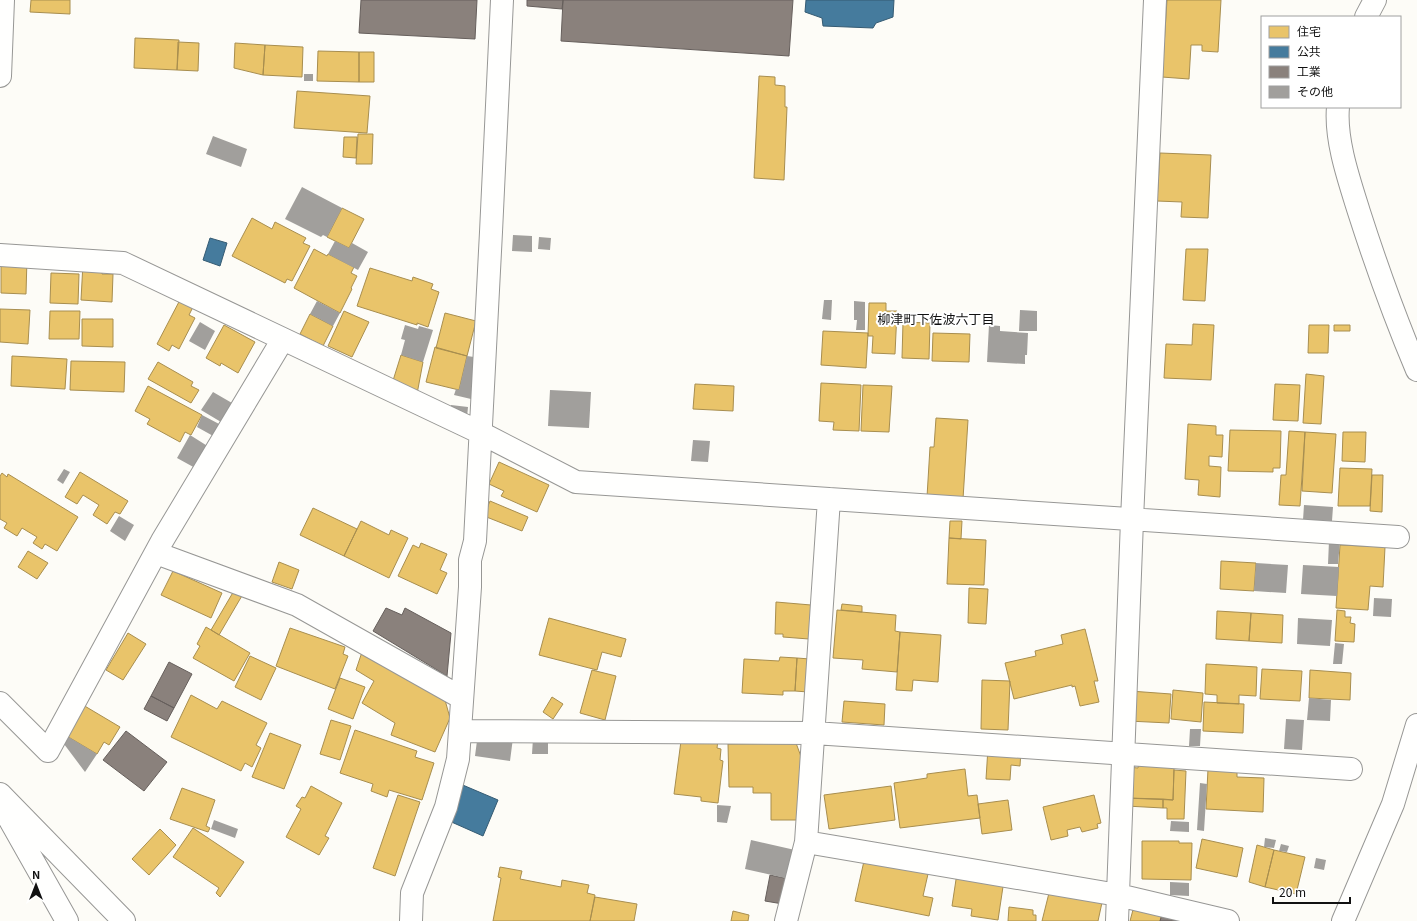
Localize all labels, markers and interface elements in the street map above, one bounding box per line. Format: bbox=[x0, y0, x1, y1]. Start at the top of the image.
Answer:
legend bbox=[1261, 16, 1401, 108]
text: 住宅 bbox=[1297, 22, 1321, 39]
text: 公共 bbox=[1297, 42, 1321, 59]
text: 工業 bbox=[1297, 62, 1321, 79]
text: その他 bbox=[1297, 82, 1333, 99]
district label: 柳津町下佐波六丁目 bbox=[877, 309, 995, 328]
north arrow bbox=[16, 865, 56, 905]
text: N bbox=[32, 866, 40, 882]
scale bar bbox=[1273, 879, 1350, 905]
text: 20 m bbox=[1279, 883, 1306, 900]

